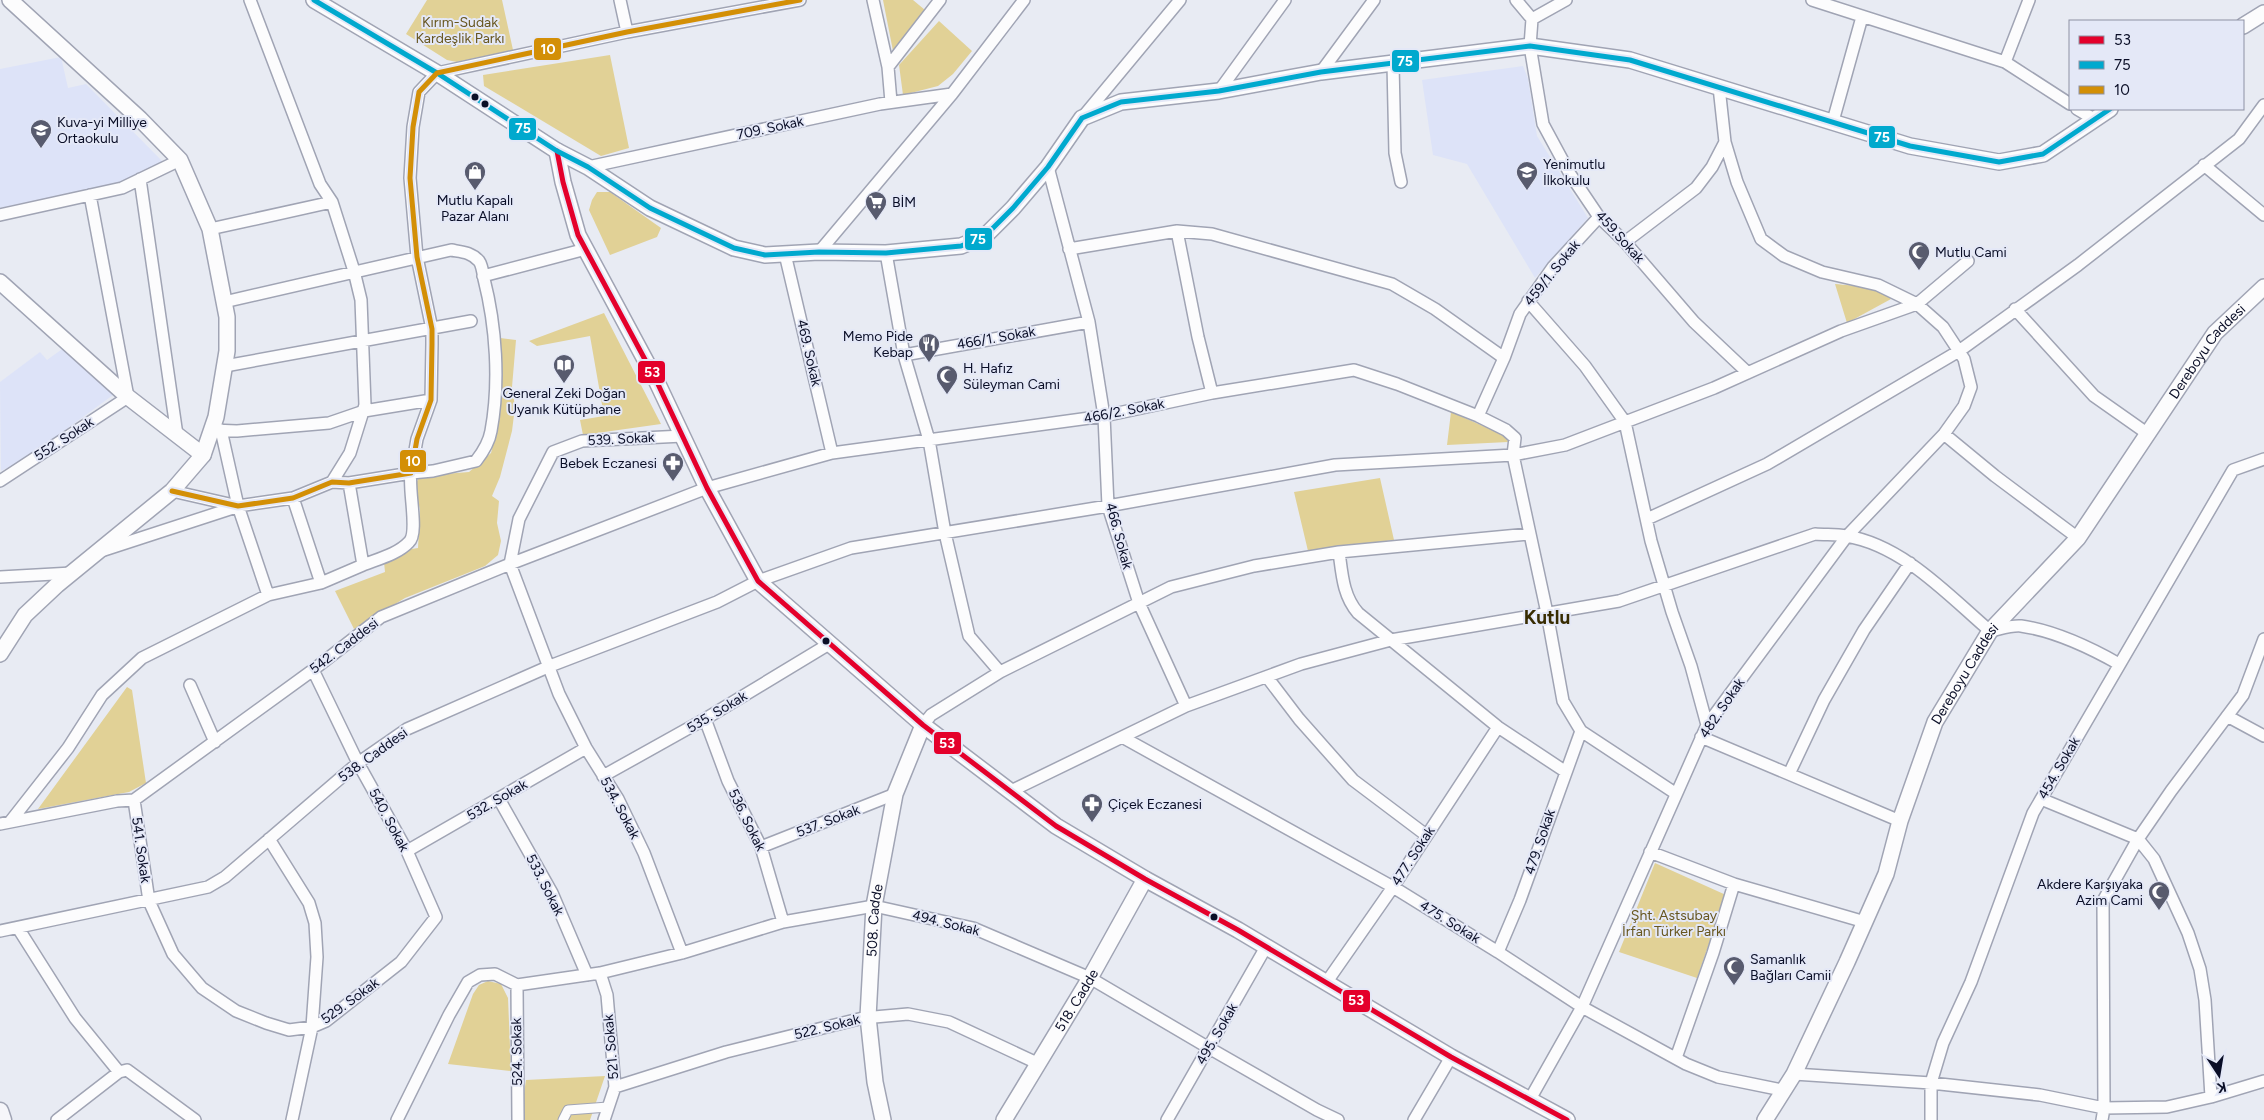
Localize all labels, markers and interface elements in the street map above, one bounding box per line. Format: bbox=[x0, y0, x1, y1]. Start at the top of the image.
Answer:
park label: Kırım-Sudak Kardeşlik Parkı bbox=[415, 14, 505, 47]
legend bbox=[2069, 20, 2244, 110]
text: 53 bbox=[2114, 31, 2131, 49]
line badge: 10 bbox=[533, 37, 562, 61]
text: 10 bbox=[541, 41, 555, 58]
line badge: 75 bbox=[1391, 49, 1420, 73]
text: 75 bbox=[1397, 53, 1413, 70]
text: 75 bbox=[2114, 56, 2131, 74]
text: 10 bbox=[2114, 81, 2130, 99]
unlabelled marker bbox=[470, 92, 480, 102]
unlabelled marker bbox=[480, 99, 490, 109]
street label: 709. Sokak bbox=[735, 113, 805, 143]
place label: Kuva-yi Milliye Ortaokulu bbox=[57, 114, 147, 147]
line badge: 75 bbox=[508, 117, 537, 141]
school or university icon: Kuva-yi Milliye Ortaokulu bbox=[29, 118, 53, 149]
text: 75 bbox=[515, 120, 531, 137]
line badge: 75 bbox=[1868, 125, 1896, 149]
text: 75 bbox=[1874, 129, 1890, 146]
place label: Yenimutlu İlkokulu bbox=[1543, 156, 1605, 189]
shop icon: Mutlu Kapalı Pazar Alanı bbox=[463, 160, 487, 191]
school or university icon: Yenimutlu İlkokulu bbox=[1515, 160, 1539, 191]
supermarket icon: BİM bbox=[864, 190, 888, 221]
place label: Mutlu Kapalı Pazar Alanı bbox=[437, 192, 513, 225]
place label: BİM bbox=[892, 194, 916, 211]
street label: 459.Sokak bbox=[1592, 207, 1648, 267]
line badge: 75 bbox=[964, 227, 993, 251]
text: 75 bbox=[970, 231, 986, 248]
street label: 459/1. Sokak bbox=[1520, 237, 1584, 309]
mosque icon: Mutlu Cami bbox=[1907, 240, 1931, 271]
place label: Mutlu Cami bbox=[1935, 244, 2007, 261]
street label: Dereboyu Caddesi bbox=[2165, 300, 2249, 402]
street label: 469. Sokak bbox=[793, 318, 825, 388]
street label: 466/1. Sokak bbox=[955, 323, 1037, 353]
place label: Memo Pide Kebap bbox=[843, 328, 913, 361]
restaurant icon: Memo Pide Kebap bbox=[917, 332, 941, 363]
library icon: General Zeki Doğan Uyanık Kütüphane bbox=[552, 353, 576, 384]
line badge: 53 bbox=[637, 360, 666, 384]
place label: H. Hafız Süleyman Cami bbox=[963, 360, 1060, 393]
text: 53 bbox=[644, 364, 660, 381]
mosque icon: H. Hafız Süleyman Cami bbox=[935, 364, 959, 395]
place label: General Zeki Doğan Uyanık Kütüphane bbox=[502, 385, 626, 418]
street label: 466/2. Sokak bbox=[1082, 395, 1166, 427]
street label: 552. Sokak bbox=[31, 413, 97, 465]
street label: 539. Sokak bbox=[587, 429, 655, 449]
line badge: 10 bbox=[399, 449, 427, 473]
pharmacy icon: Bebek Eczanesi bbox=[661, 451, 685, 482]
text: 10 bbox=[406, 453, 420, 470]
place label: Bebek Eczanesi bbox=[560, 455, 657, 472]
street label: 466. Sokak bbox=[1102, 501, 1136, 571]
district label: Kutlu bbox=[1524, 606, 1570, 629]
street label: 542. Caddesi bbox=[306, 615, 382, 677]
street label: Dereboyu Caddesi bbox=[1927, 619, 2002, 727]
unlabelled marker bbox=[821, 636, 831, 646]
street label: 482. Sokak bbox=[1696, 675, 1748, 741]
street label: 535. Sokak bbox=[684, 687, 750, 737]
street label: 538. Caddesi bbox=[335, 724, 411, 786]
line badge: 53 bbox=[933, 731, 962, 755]
street label: 454. Sokak bbox=[2034, 734, 2084, 802]
text: 53 bbox=[939, 735, 955, 752]
street label: 534. Sokak bbox=[597, 774, 644, 842]
street label: 532. Sokak bbox=[464, 776, 531, 824]
street label: 540. Sokak bbox=[365, 785, 413, 855]
street label: 536. Sokak bbox=[725, 786, 769, 854]
pharmacy icon: Çiçek Eczanesi bbox=[1080, 792, 1104, 823]
place label: Çiçek Eczanesi bbox=[1108, 796, 1202, 813]
street label: 537. Sokak bbox=[794, 801, 862, 841]
street label: 479. Sokak bbox=[1521, 807, 1559, 877]
street label: 541. Sokak bbox=[128, 816, 154, 884]
street label: 477. Sokak bbox=[1388, 823, 1439, 889]
street label: 533. Sokak bbox=[522, 851, 568, 919]
place label: Akdere Karşıyaka Azim Cami bbox=[2037, 876, 2143, 909]
mosque icon: Akdere Karşıyaka Azim Cami bbox=[2147, 880, 2171, 911]
street label: 508. Cadde bbox=[863, 882, 887, 957]
street label: 475. Sokak bbox=[1417, 897, 1483, 947]
street label: 494. Sokak bbox=[910, 906, 982, 940]
park label: Şht. Astsubay İrfan Türker Parkı bbox=[1622, 907, 1726, 940]
unlabelled marker bbox=[1209, 912, 1219, 922]
place label: Samanlık Bağları Camii bbox=[1750, 951, 1831, 984]
mosque icon: Samanlık Bağları Camii bbox=[1722, 955, 1746, 986]
street label: 518. Cadde bbox=[1051, 966, 1102, 1035]
street label: 529. Sokak bbox=[318, 974, 382, 1028]
line badge: 53 bbox=[1342, 989, 1371, 1013]
text: 53 bbox=[1348, 992, 1364, 1009]
street label: 495. Sokak bbox=[1193, 1000, 1242, 1068]
street label: 522. Sokak bbox=[792, 1011, 862, 1043]
street label: 521. Sokak bbox=[600, 1014, 622, 1080]
street label: 524. Sokak bbox=[508, 1018, 526, 1086]
north arrow bbox=[2194, 1050, 2244, 1100]
text: K bbox=[2215, 1078, 2228, 1097]

